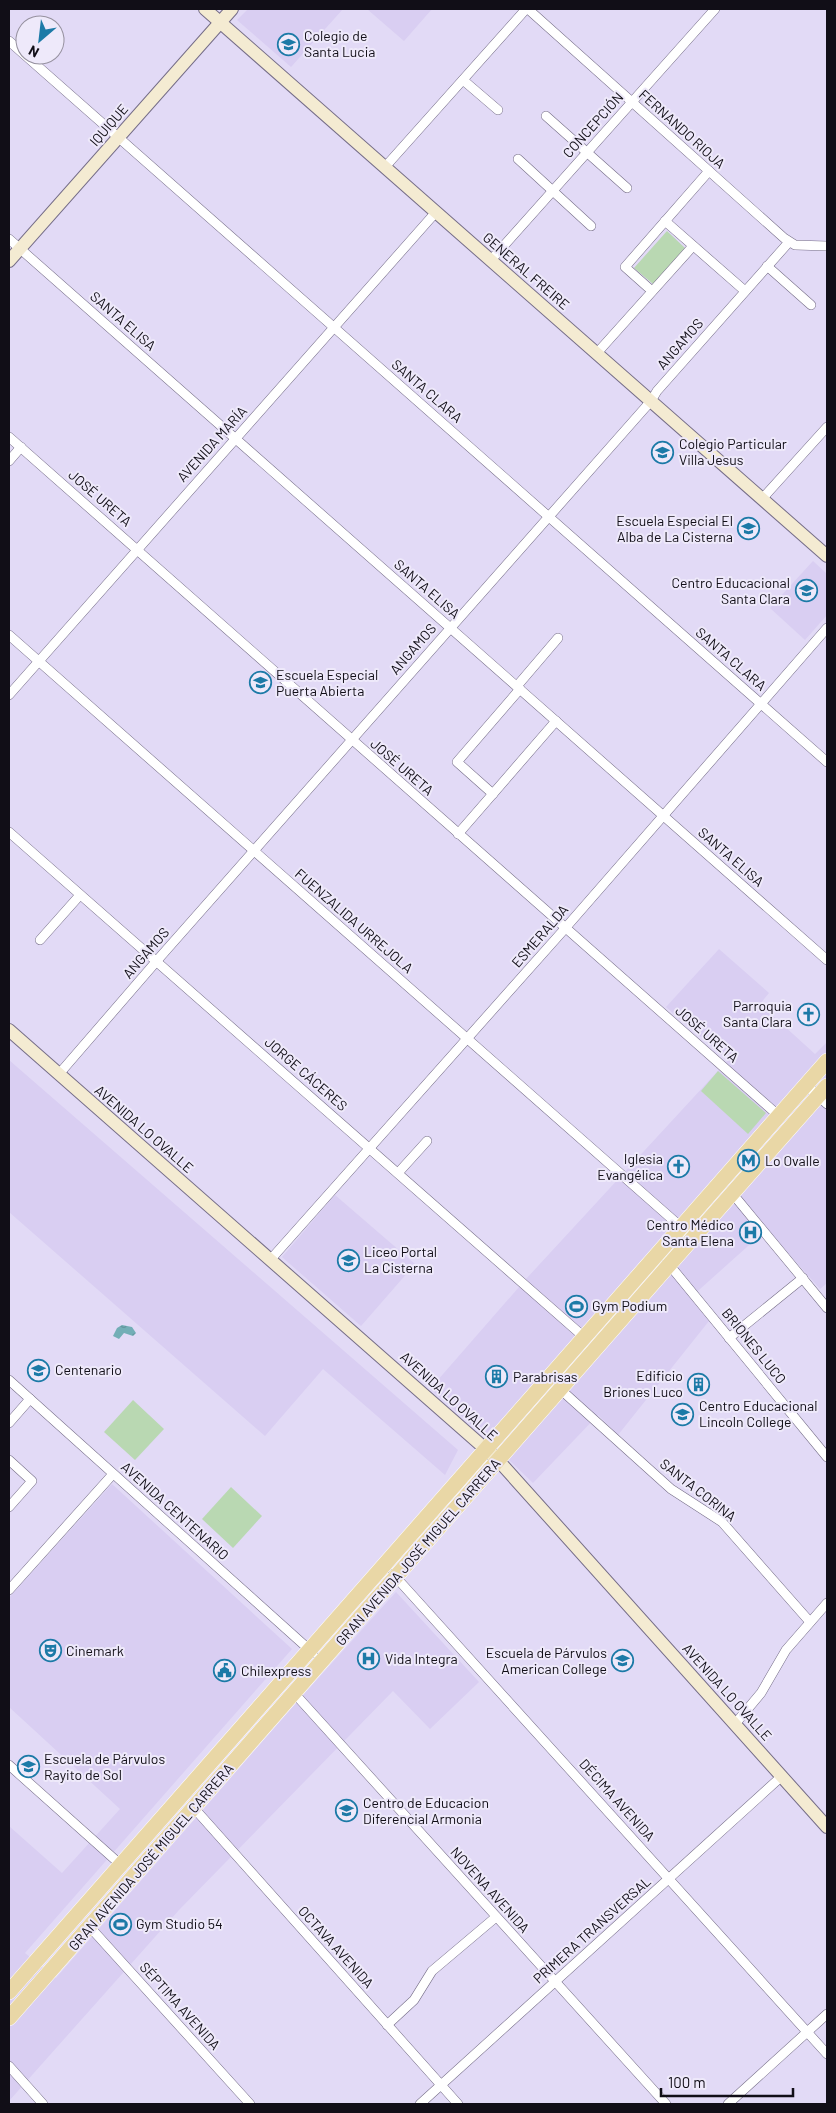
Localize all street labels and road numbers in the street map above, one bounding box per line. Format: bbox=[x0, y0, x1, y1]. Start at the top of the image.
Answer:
street label: FERNANDO RIOJA bbox=[636, 86, 729, 172]
street label: CONCEPCIÓN bbox=[559, 88, 626, 161]
street label: IQUIQUE bbox=[86, 100, 131, 149]
street label: GENERAL FREIRE bbox=[480, 229, 573, 313]
street label: SANTA ELISA bbox=[87, 288, 160, 354]
street label: ANGAMOS bbox=[653, 315, 706, 373]
street label: SANTA CLARA bbox=[389, 355, 466, 426]
street label: AVENIDA MARÍA bbox=[173, 402, 250, 485]
street label: JOSÉ URETA bbox=[65, 466, 136, 530]
street label: SANTA ELISA bbox=[391, 556, 464, 622]
street label: ANGAMOS bbox=[386, 620, 439, 678]
street label: SANTA CLARA bbox=[693, 623, 770, 694]
street label: JOSÉ URETA bbox=[367, 735, 438, 799]
street label: SANTA ELISA bbox=[695, 824, 768, 890]
street label: FUENZALIDA URREJOLA bbox=[292, 865, 417, 977]
street label: ESMERALDA bbox=[508, 900, 572, 970]
street label: ANGAMOS bbox=[119, 924, 172, 982]
street label: JOSÉ URETA bbox=[672, 1002, 743, 1066]
street label: JORGE CÁCERES bbox=[262, 1033, 351, 1114]
street label: AVENIDA LO OVALLE bbox=[92, 1081, 197, 1176]
street label: BRIONES LUCO bbox=[719, 1304, 790, 1387]
street label: AVENIDA LO OVALLE bbox=[397, 1348, 501, 1444]
street label: GRAN AVENIDA JOSÉ MIGUEL CARRERA bbox=[332, 1454, 504, 1649]
street label: SANTA CORINA bbox=[657, 1455, 740, 1525]
street label: AVENIDA CENTENARIO bbox=[118, 1458, 233, 1563]
street label: AVENIDA LO OVALLE bbox=[679, 1640, 775, 1744]
street label: DÉCIMA AVENIDA bbox=[576, 1755, 659, 1845]
street label: GRAN AVENIDA JOSÉ MIGUEL CARRERA bbox=[65, 1759, 237, 1954]
street label: NOVENA AVENIDA bbox=[447, 1843, 534, 1936]
street label: PRIMERA TRANSVERSAL bbox=[529, 1872, 654, 1987]
street label: OCTAVA AVENIDA bbox=[295, 1902, 378, 1992]
street label: SÉPTIMA AVENIDA bbox=[137, 1958, 225, 2053]

